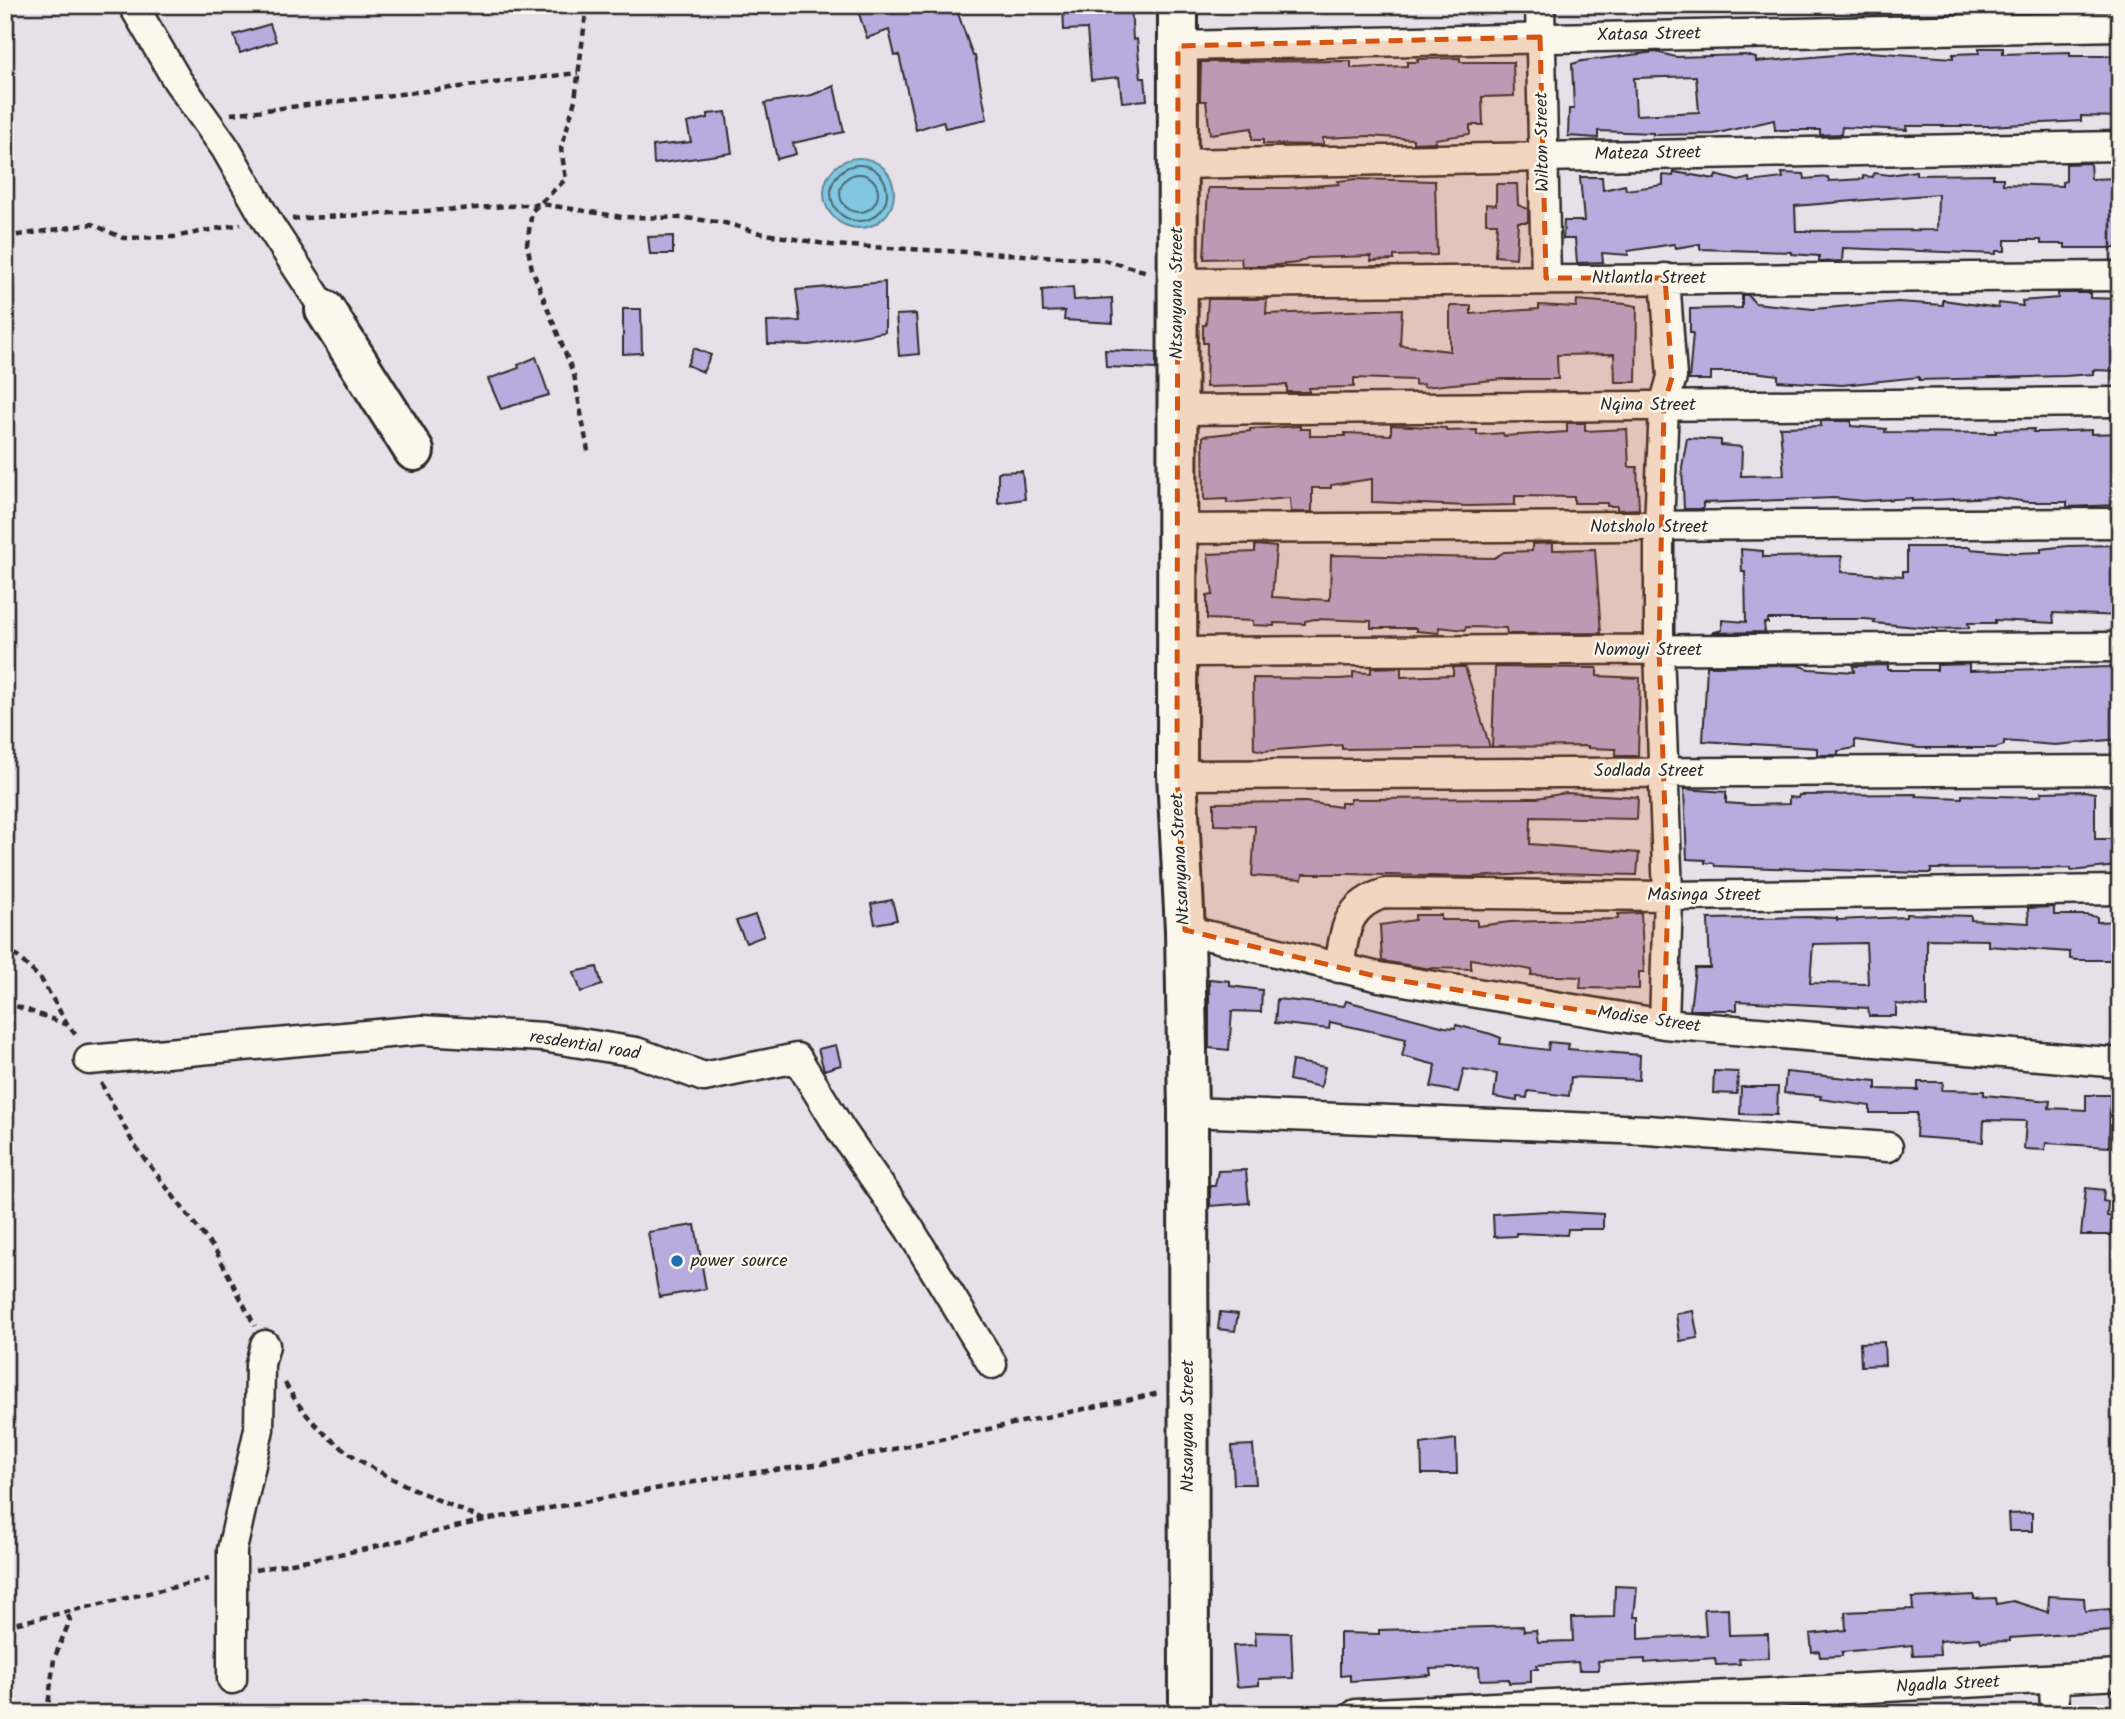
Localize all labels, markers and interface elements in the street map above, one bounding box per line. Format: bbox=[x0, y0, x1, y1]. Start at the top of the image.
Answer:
street label: Xatasa Street bbox=[1597, 20, 1702, 50]
street label: Wilton Street bbox=[1528, 91, 1558, 192]
street label: Mateza Street bbox=[1594, 139, 1703, 169]
street label: Ntsanyana Street bbox=[1163, 226, 1192, 359]
street label: Ntlantla Street bbox=[1592, 264, 1707, 293]
street label: Nqina Street bbox=[1600, 391, 1697, 420]
street label: Notsholo Street bbox=[1590, 513, 1709, 542]
street label: Nomoyi Street bbox=[1594, 636, 1703, 665]
street label: Sodlada Street bbox=[1594, 757, 1705, 786]
street label: Ntsanyana Street bbox=[1163, 791, 1199, 926]
street label: Masinga Street bbox=[1647, 881, 1762, 910]
street label: Modise Street bbox=[1595, 998, 1704, 1042]
street label: resdential road bbox=[528, 1023, 643, 1069]
place label: power source bbox=[690, 1247, 788, 1276]
marker: power source bbox=[669, 1253, 685, 1269]
street label: Ntsanyana Street bbox=[1174, 1359, 1203, 1492]
street label: Ngadla Street bbox=[1895, 1668, 2002, 1702]

